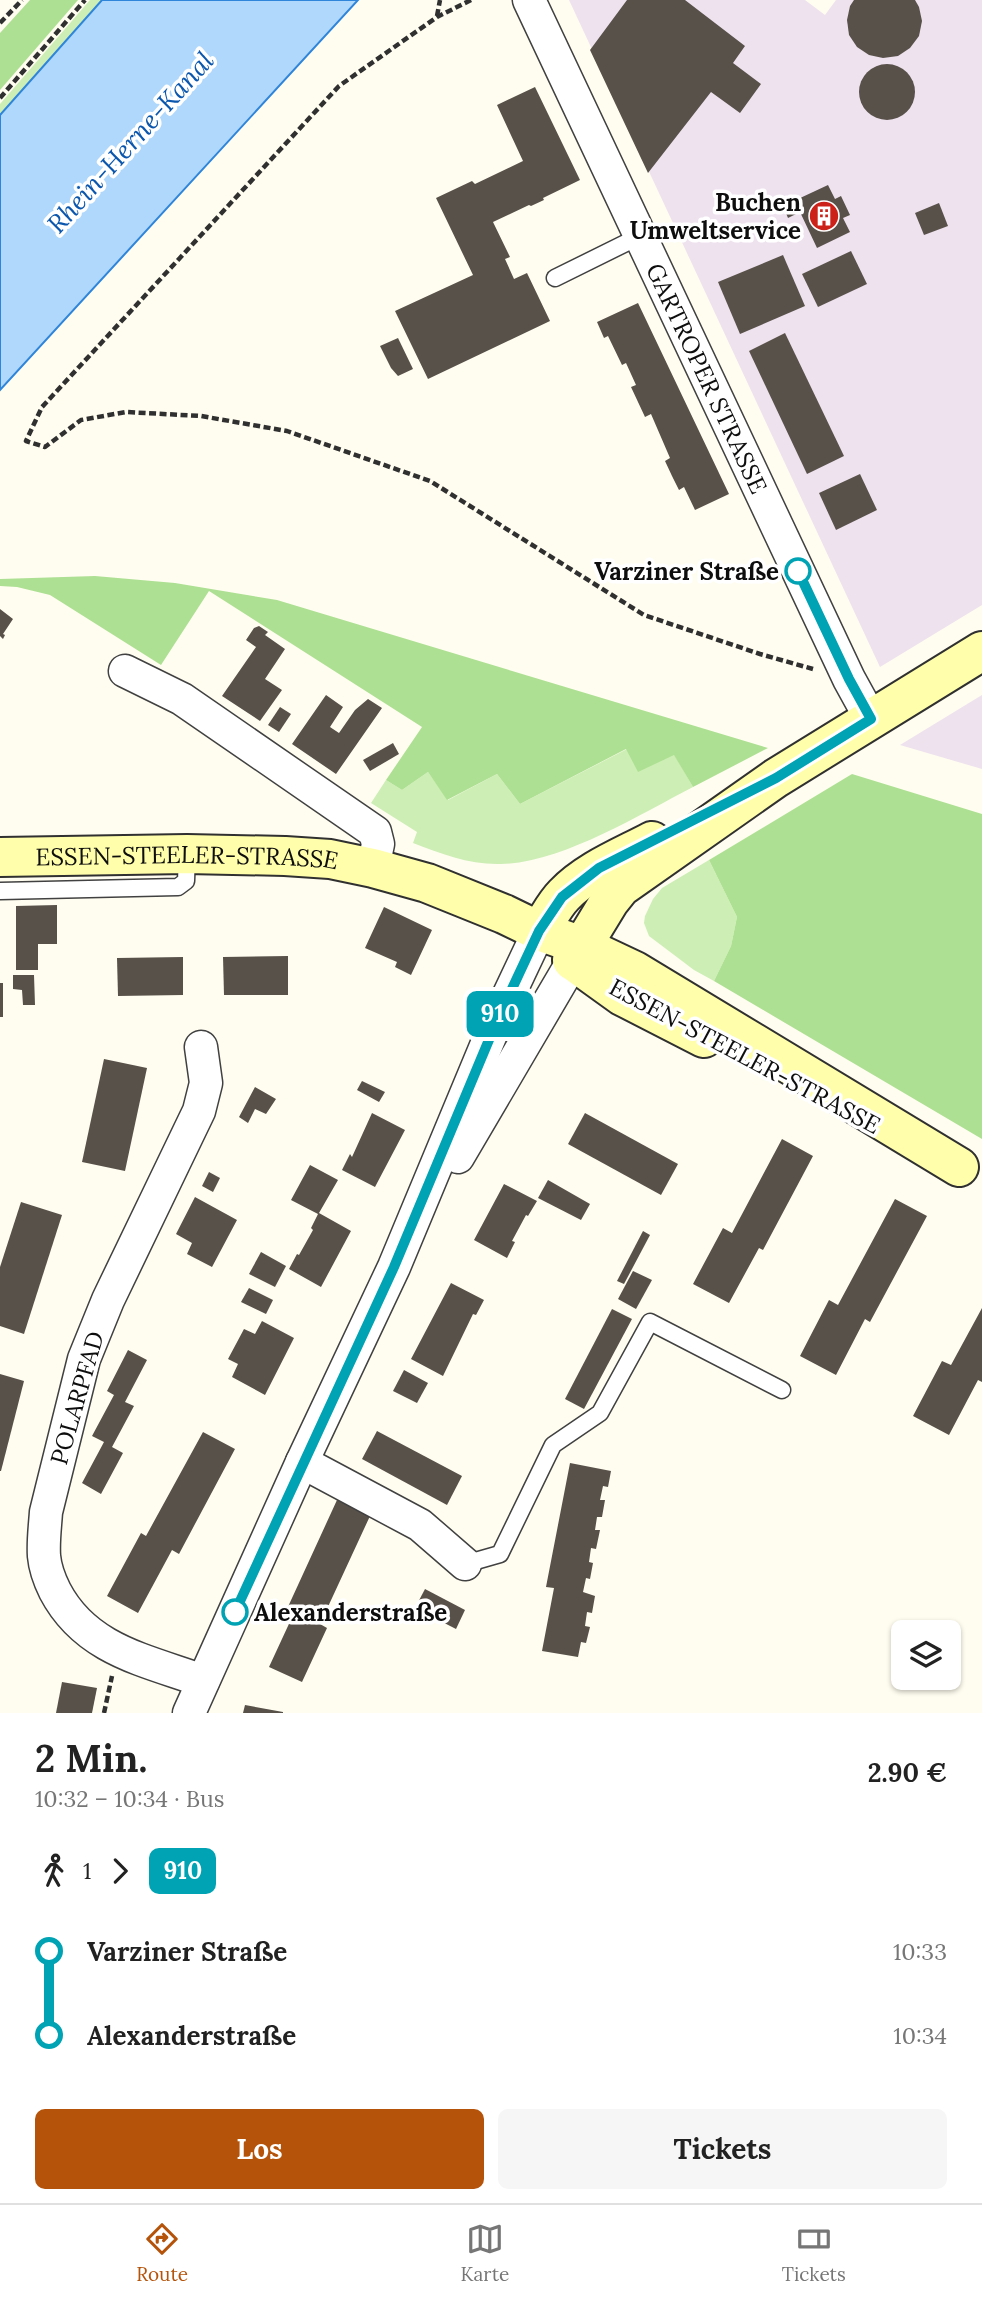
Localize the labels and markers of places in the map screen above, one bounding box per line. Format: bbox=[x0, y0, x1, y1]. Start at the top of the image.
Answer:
place label: Buchen Umweltservice bbox=[630, 187, 801, 246]
building icon: Buchen Umweltservice bbox=[807, 199, 841, 233]
place label: Varziner Straße bbox=[594, 556, 779, 587]
marker: Varziner Straße bbox=[785, 558, 811, 584]
place label: Alexanderstraße bbox=[254, 1597, 447, 1628]
marker: Alexanderstraße bbox=[222, 1599, 248, 1625]

